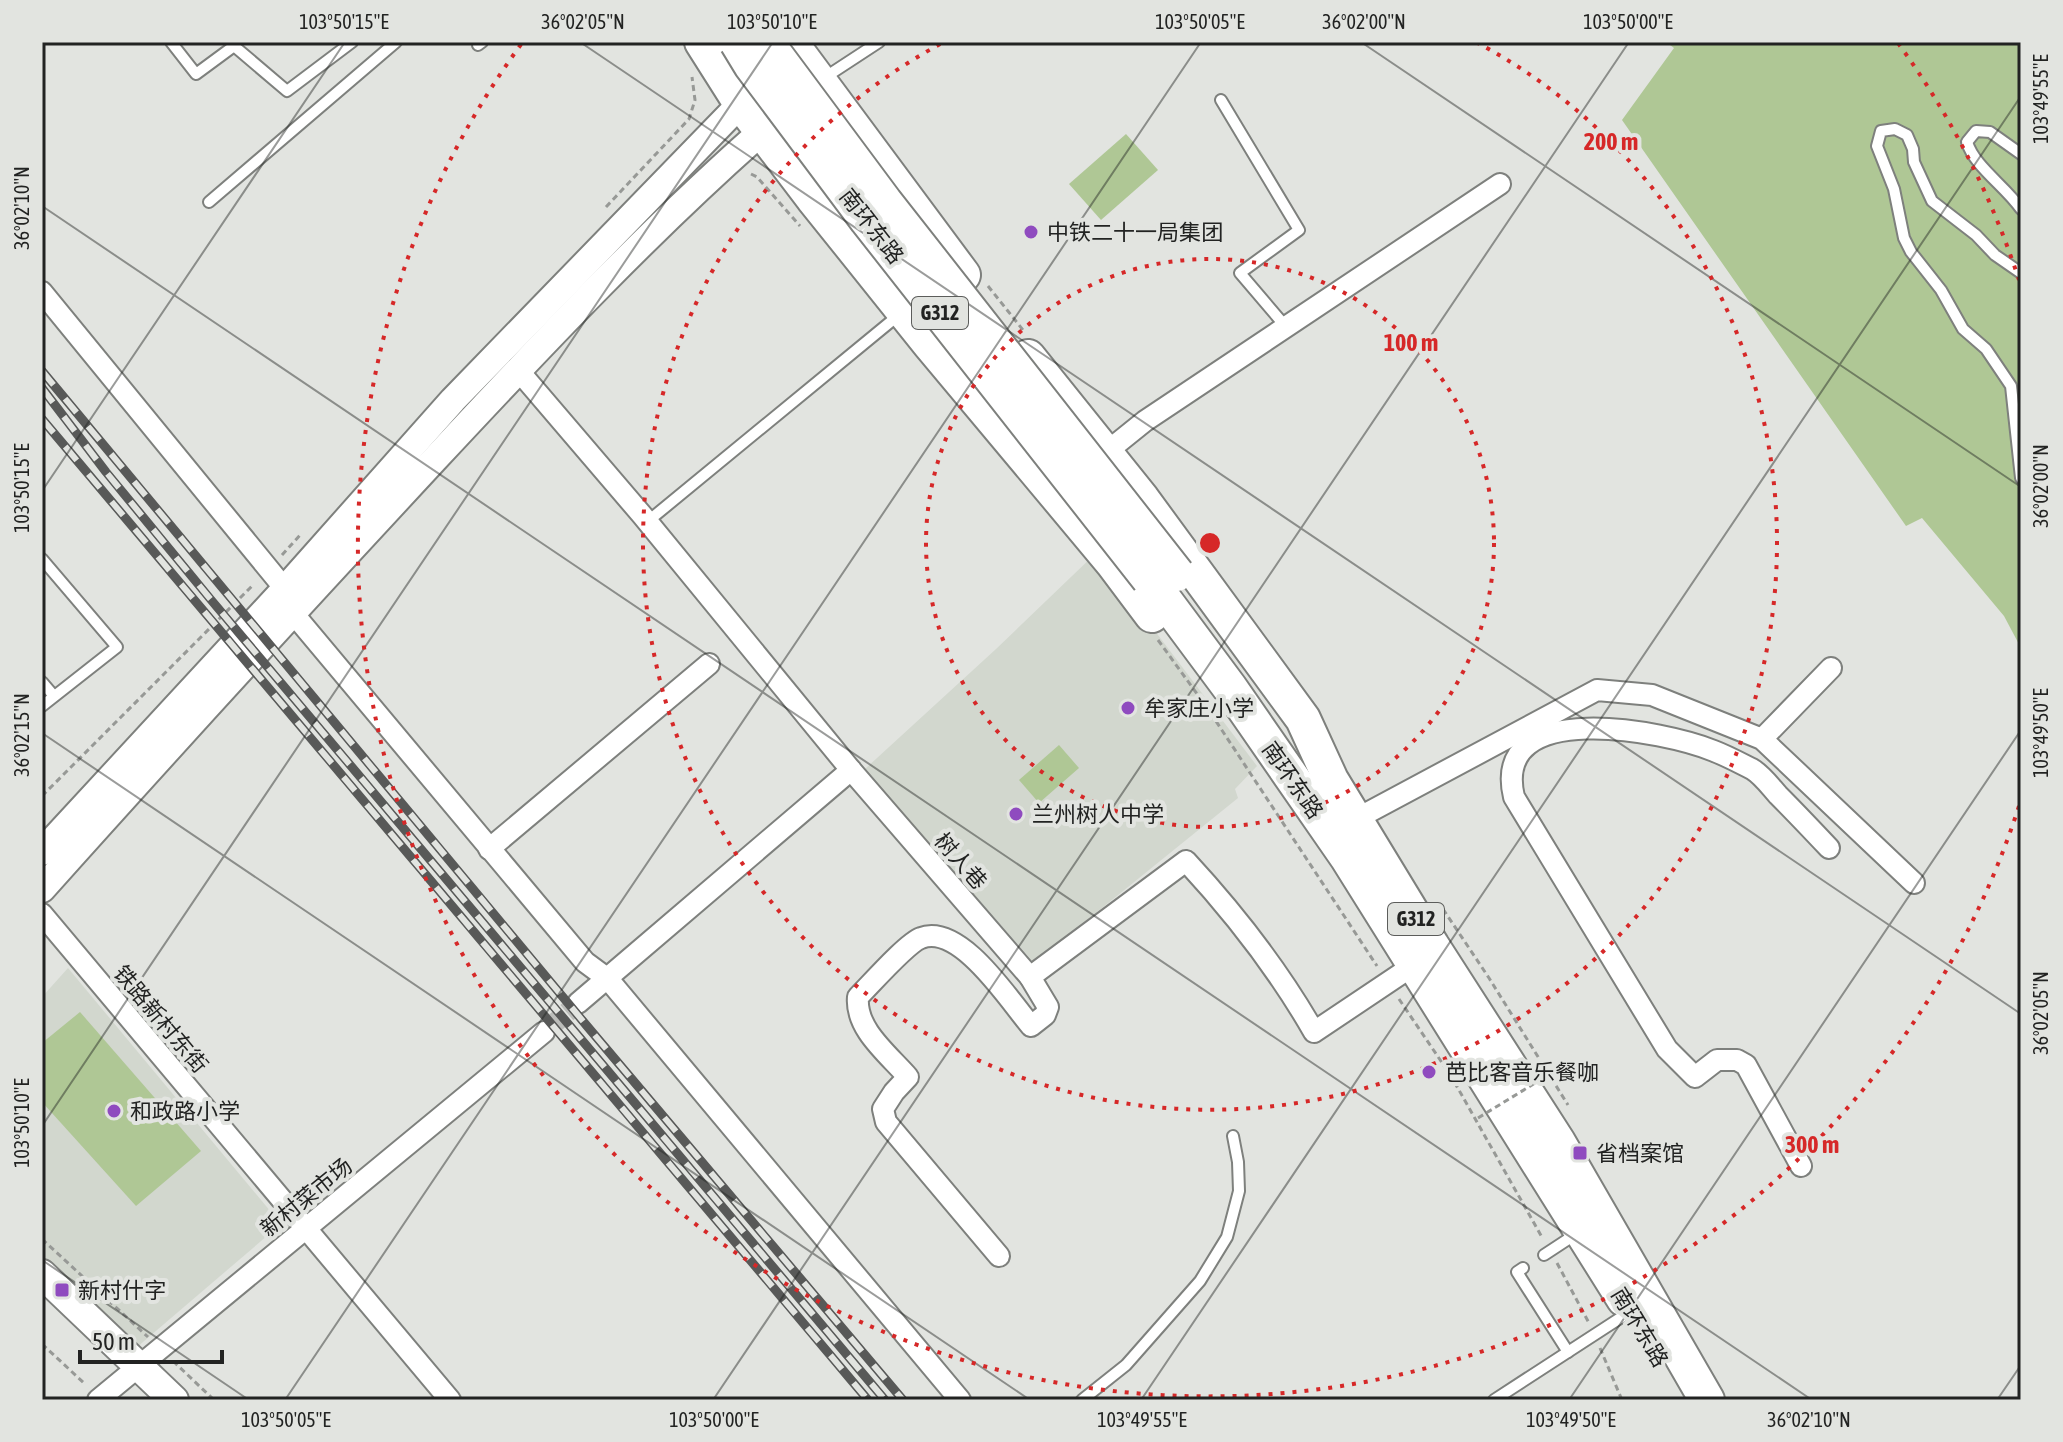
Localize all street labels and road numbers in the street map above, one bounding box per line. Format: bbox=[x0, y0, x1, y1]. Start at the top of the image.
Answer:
street label: 南环东路 bbox=[835, 183, 909, 269]
road number: G312 bbox=[912, 297, 968, 329]
street label: 南环东路 bbox=[1257, 736, 1329, 824]
street label: 树人巷 bbox=[930, 828, 992, 894]
road number: G312 bbox=[1388, 903, 1444, 935]
street label: 铁路新村东街 bbox=[109, 960, 213, 1078]
street label: 新村菜市场 bbox=[255, 1152, 357, 1242]
street label: 南环东路 bbox=[1606, 1283, 1674, 1371]

